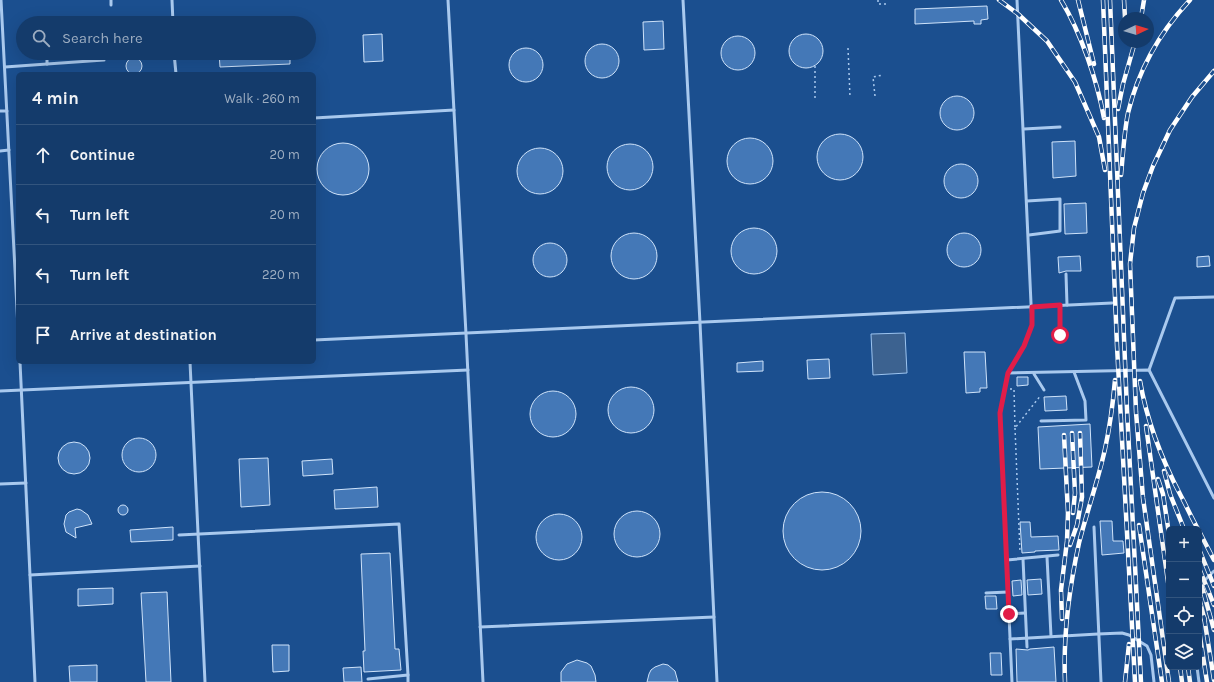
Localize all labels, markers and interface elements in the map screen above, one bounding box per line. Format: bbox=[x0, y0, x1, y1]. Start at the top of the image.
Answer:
north arrow bbox=[1118, 12, 1154, 48]
search box bbox=[16, 16, 316, 60]
icon: search bbox=[30, 27, 52, 49]
text: Search here bbox=[62, 29, 143, 47]
text: 4 min bbox=[32, 88, 79, 108]
text: Walk · 260 m bbox=[224, 91, 300, 106]
icon: ahead bbox=[32, 144, 54, 166]
text: Continue bbox=[70, 146, 135, 164]
text: 20 m bbox=[270, 147, 300, 162]
icon: left bbox=[32, 204, 54, 226]
text: Turn left bbox=[70, 206, 129, 224]
text: 20 m bbox=[270, 207, 300, 222]
icon: left bbox=[32, 264, 54, 286]
text: Turn left bbox=[70, 266, 129, 284]
text: 220 m bbox=[262, 267, 300, 282]
icon: arrive bbox=[32, 324, 54, 346]
text: Arrive at destination bbox=[70, 326, 217, 344]
route start bbox=[1051, 326, 1069, 344]
map controls bbox=[1166, 526, 1202, 670]
button: + bbox=[1166, 526, 1202, 562]
button: − bbox=[1166, 562, 1202, 598]
button: locate bbox=[1166, 598, 1202, 634]
route end bbox=[1000, 605, 1018, 623]
button: layers bbox=[1166, 634, 1202, 670]

